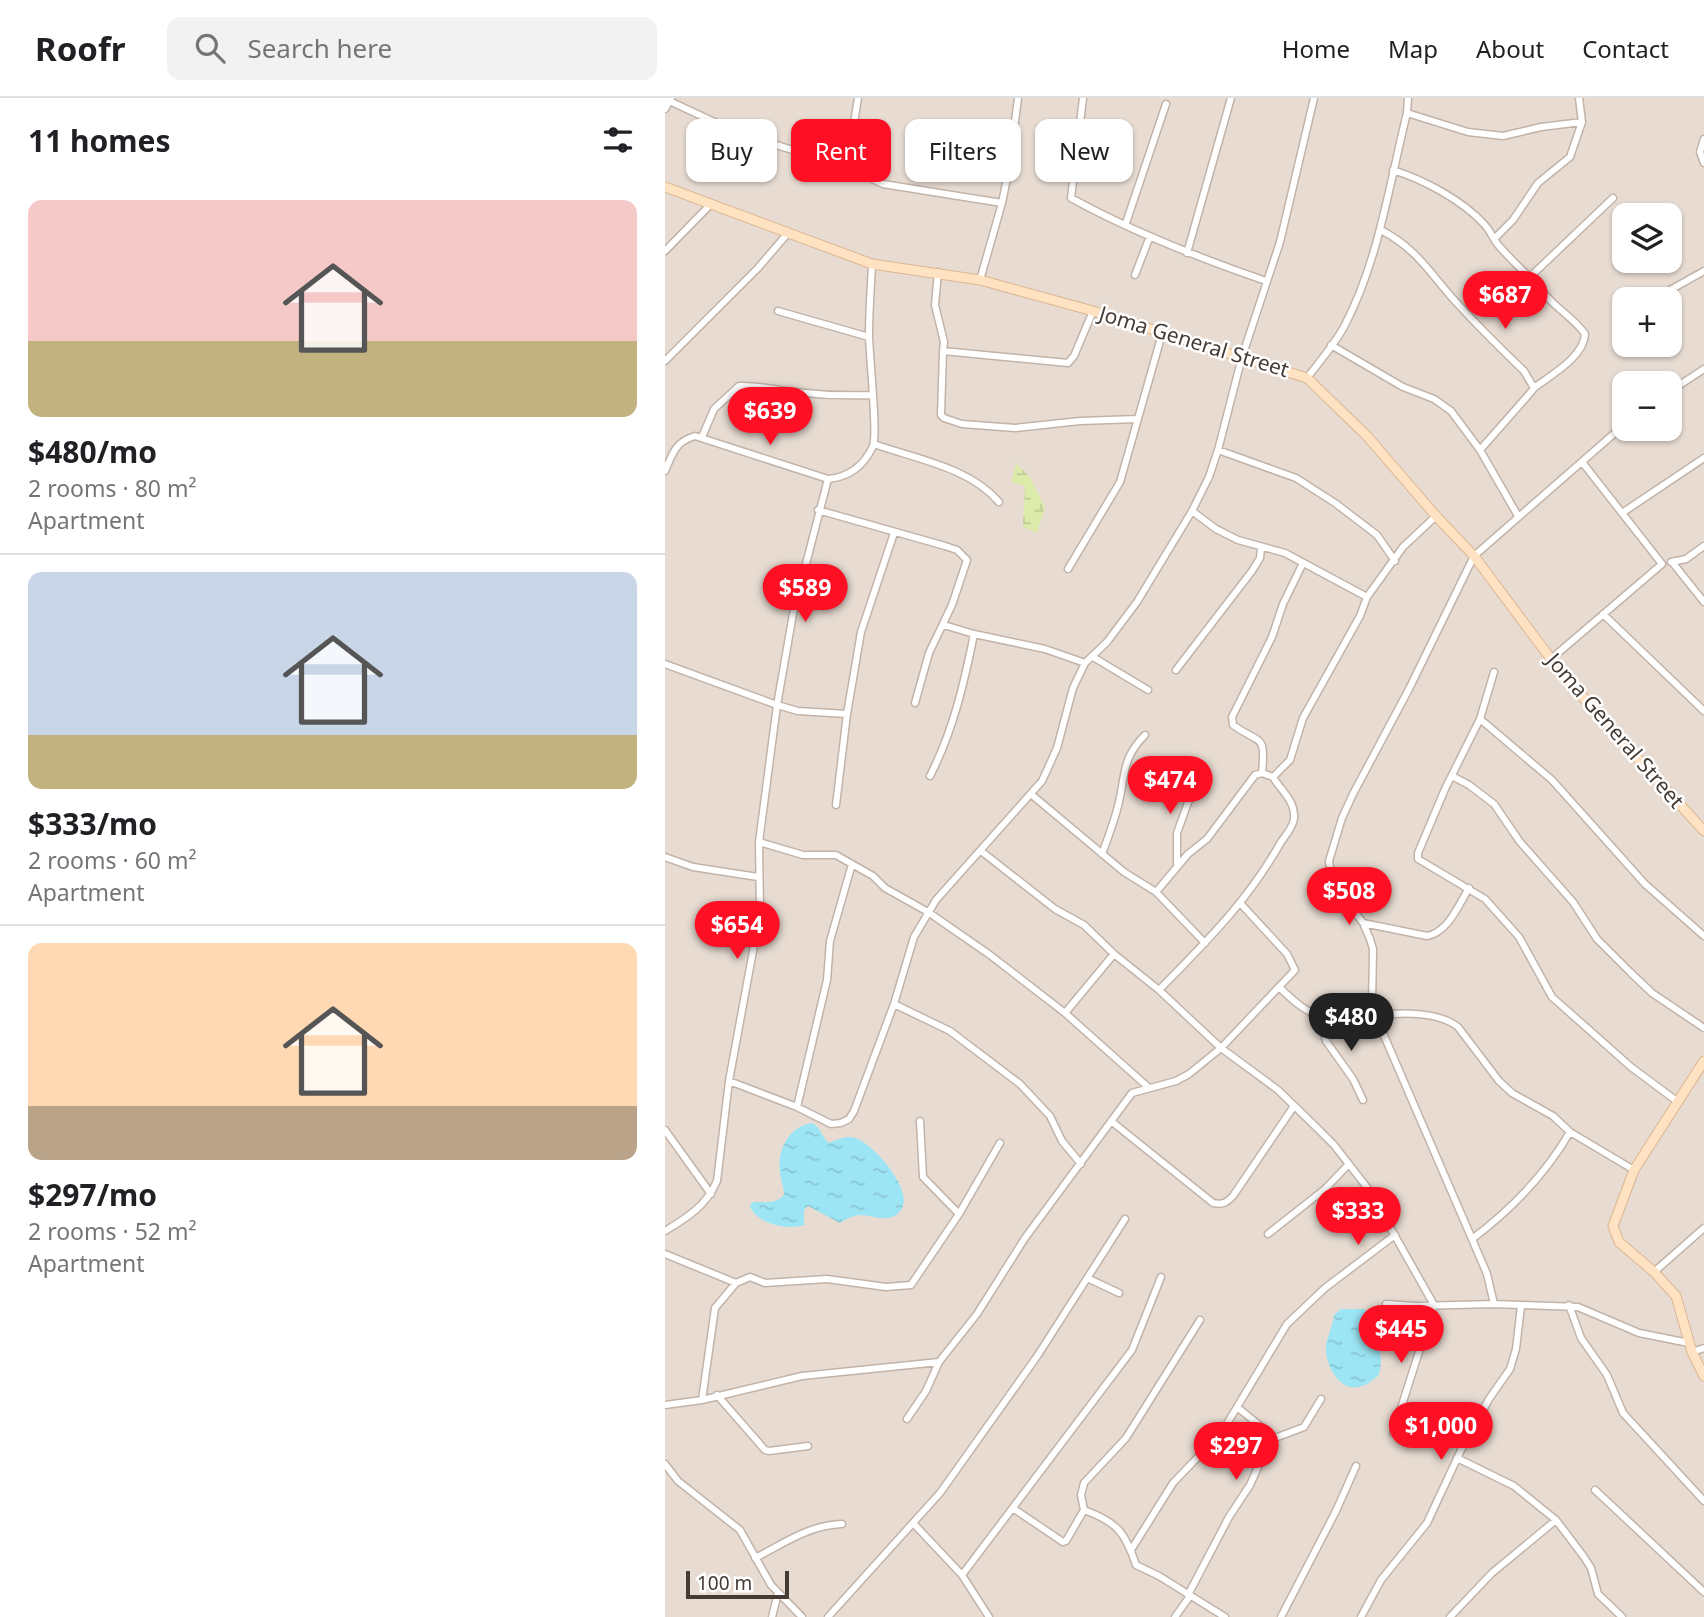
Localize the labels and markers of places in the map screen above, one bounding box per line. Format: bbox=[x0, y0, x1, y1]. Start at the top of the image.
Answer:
pin: $687 bbox=[1464, 272, 1546, 331]
pin: $639 bbox=[729, 388, 811, 447]
pin: $589 bbox=[764, 564, 846, 624]
pin: $474 bbox=[1129, 756, 1211, 816]
pin: $508 bbox=[1308, 868, 1390, 927]
pin: $654 bbox=[696, 902, 778, 961]
pin: $480 bbox=[1310, 993, 1392, 1053]
pin: $333 bbox=[1317, 1188, 1399, 1247]
pin: $445 bbox=[1360, 1306, 1442, 1365]
pin: $1,000 bbox=[1384, 1402, 1498, 1462]
pin: $297 bbox=[1195, 1422, 1277, 1482]

